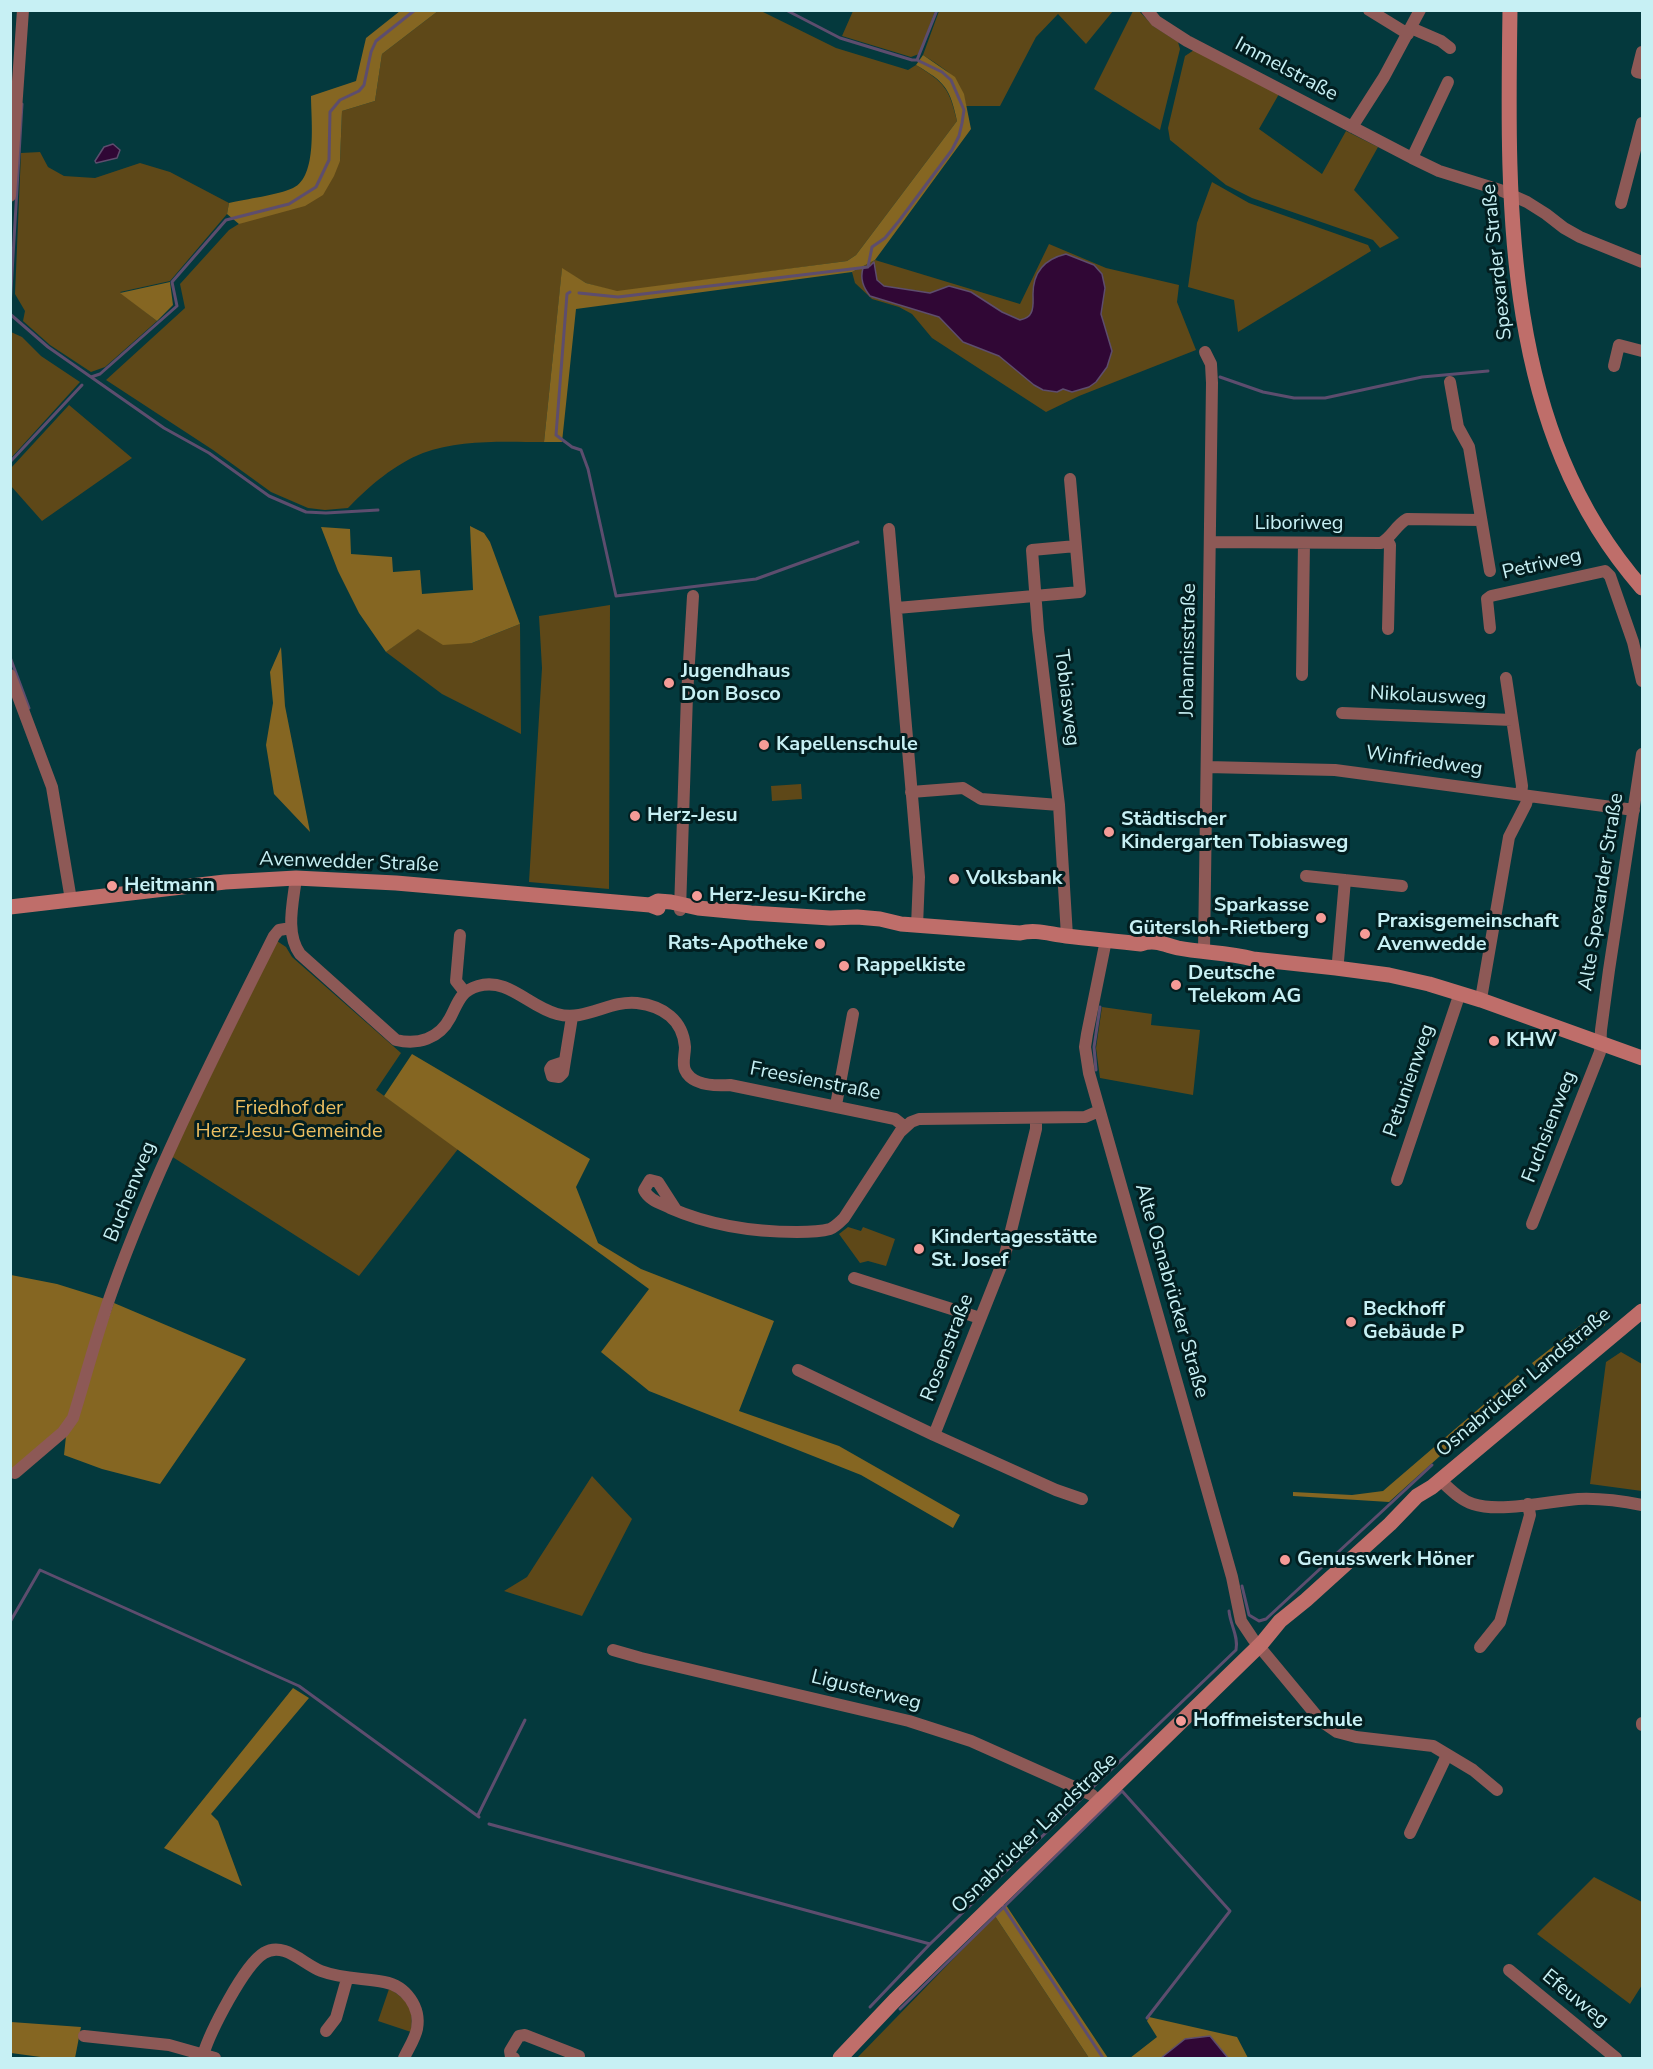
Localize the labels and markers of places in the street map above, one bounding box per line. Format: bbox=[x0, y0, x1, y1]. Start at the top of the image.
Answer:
place label: Jugendhaus Don Bosco bbox=[681, 660, 790, 707]
marker: Jugendhaus Don Bosco bbox=[662, 676, 676, 690]
place label: Kapellenschule bbox=[776, 733, 918, 757]
marker: Kapellenschule bbox=[757, 738, 771, 752]
place label: Herz-Jesu bbox=[647, 804, 737, 828]
place label: Städtischer Kindergarten Tobiasweg bbox=[1121, 808, 1348, 855]
marker: Herz-Jesu bbox=[628, 809, 642, 823]
marker: Städtischer Kindergarten Tobiasweg bbox=[1102, 825, 1116, 839]
place label: Volksbank bbox=[966, 867, 1063, 891]
marker: Volksbank bbox=[947, 872, 961, 886]
place label: Heitmann bbox=[124, 874, 215, 898]
marker: Heitmann bbox=[105, 879, 119, 893]
place label: Herz-Jesu-Kirche bbox=[709, 884, 866, 908]
marker: Herz-Jesu-Kirche bbox=[690, 889, 704, 903]
place label: Sparkasse Gütersloh-Rietberg bbox=[1129, 894, 1309, 941]
place label: Praxisgemeinschaft Avenwedde bbox=[1377, 910, 1559, 957]
marker: Sparkasse Gütersloh-Rietberg bbox=[1314, 911, 1328, 925]
marker: Praxisgemeinschaft Avenwedde bbox=[1358, 927, 1372, 941]
place label: Rats-Apotheke bbox=[668, 932, 808, 956]
marker: Rats-Apotheke bbox=[813, 937, 827, 951]
place label: Rappelkiste bbox=[856, 954, 966, 978]
marker: Rappelkiste bbox=[837, 959, 851, 973]
place label: Deutsche Telekom AG bbox=[1188, 962, 1301, 1009]
marker: Deutsche Telekom AG bbox=[1169, 978, 1183, 992]
place label: KHW bbox=[1506, 1029, 1557, 1053]
marker: KHW bbox=[1487, 1034, 1501, 1048]
place label: Kindertagesstätte St. Josef bbox=[931, 1226, 1097, 1273]
marker: Kindertagesstätte St. Josef bbox=[912, 1242, 926, 1256]
place label: Beckhoff Gebäude P bbox=[1363, 1298, 1464, 1345]
marker: Beckhoff Gebäude P bbox=[1344, 1315, 1358, 1329]
place label: Genusswerk Höner bbox=[1297, 1548, 1474, 1572]
marker: Genusswerk Höner bbox=[1278, 1553, 1292, 1567]
place label: Hoffmeisterschule bbox=[1193, 1709, 1363, 1733]
marker: Hoffmeisterschule bbox=[1174, 1714, 1188, 1728]

